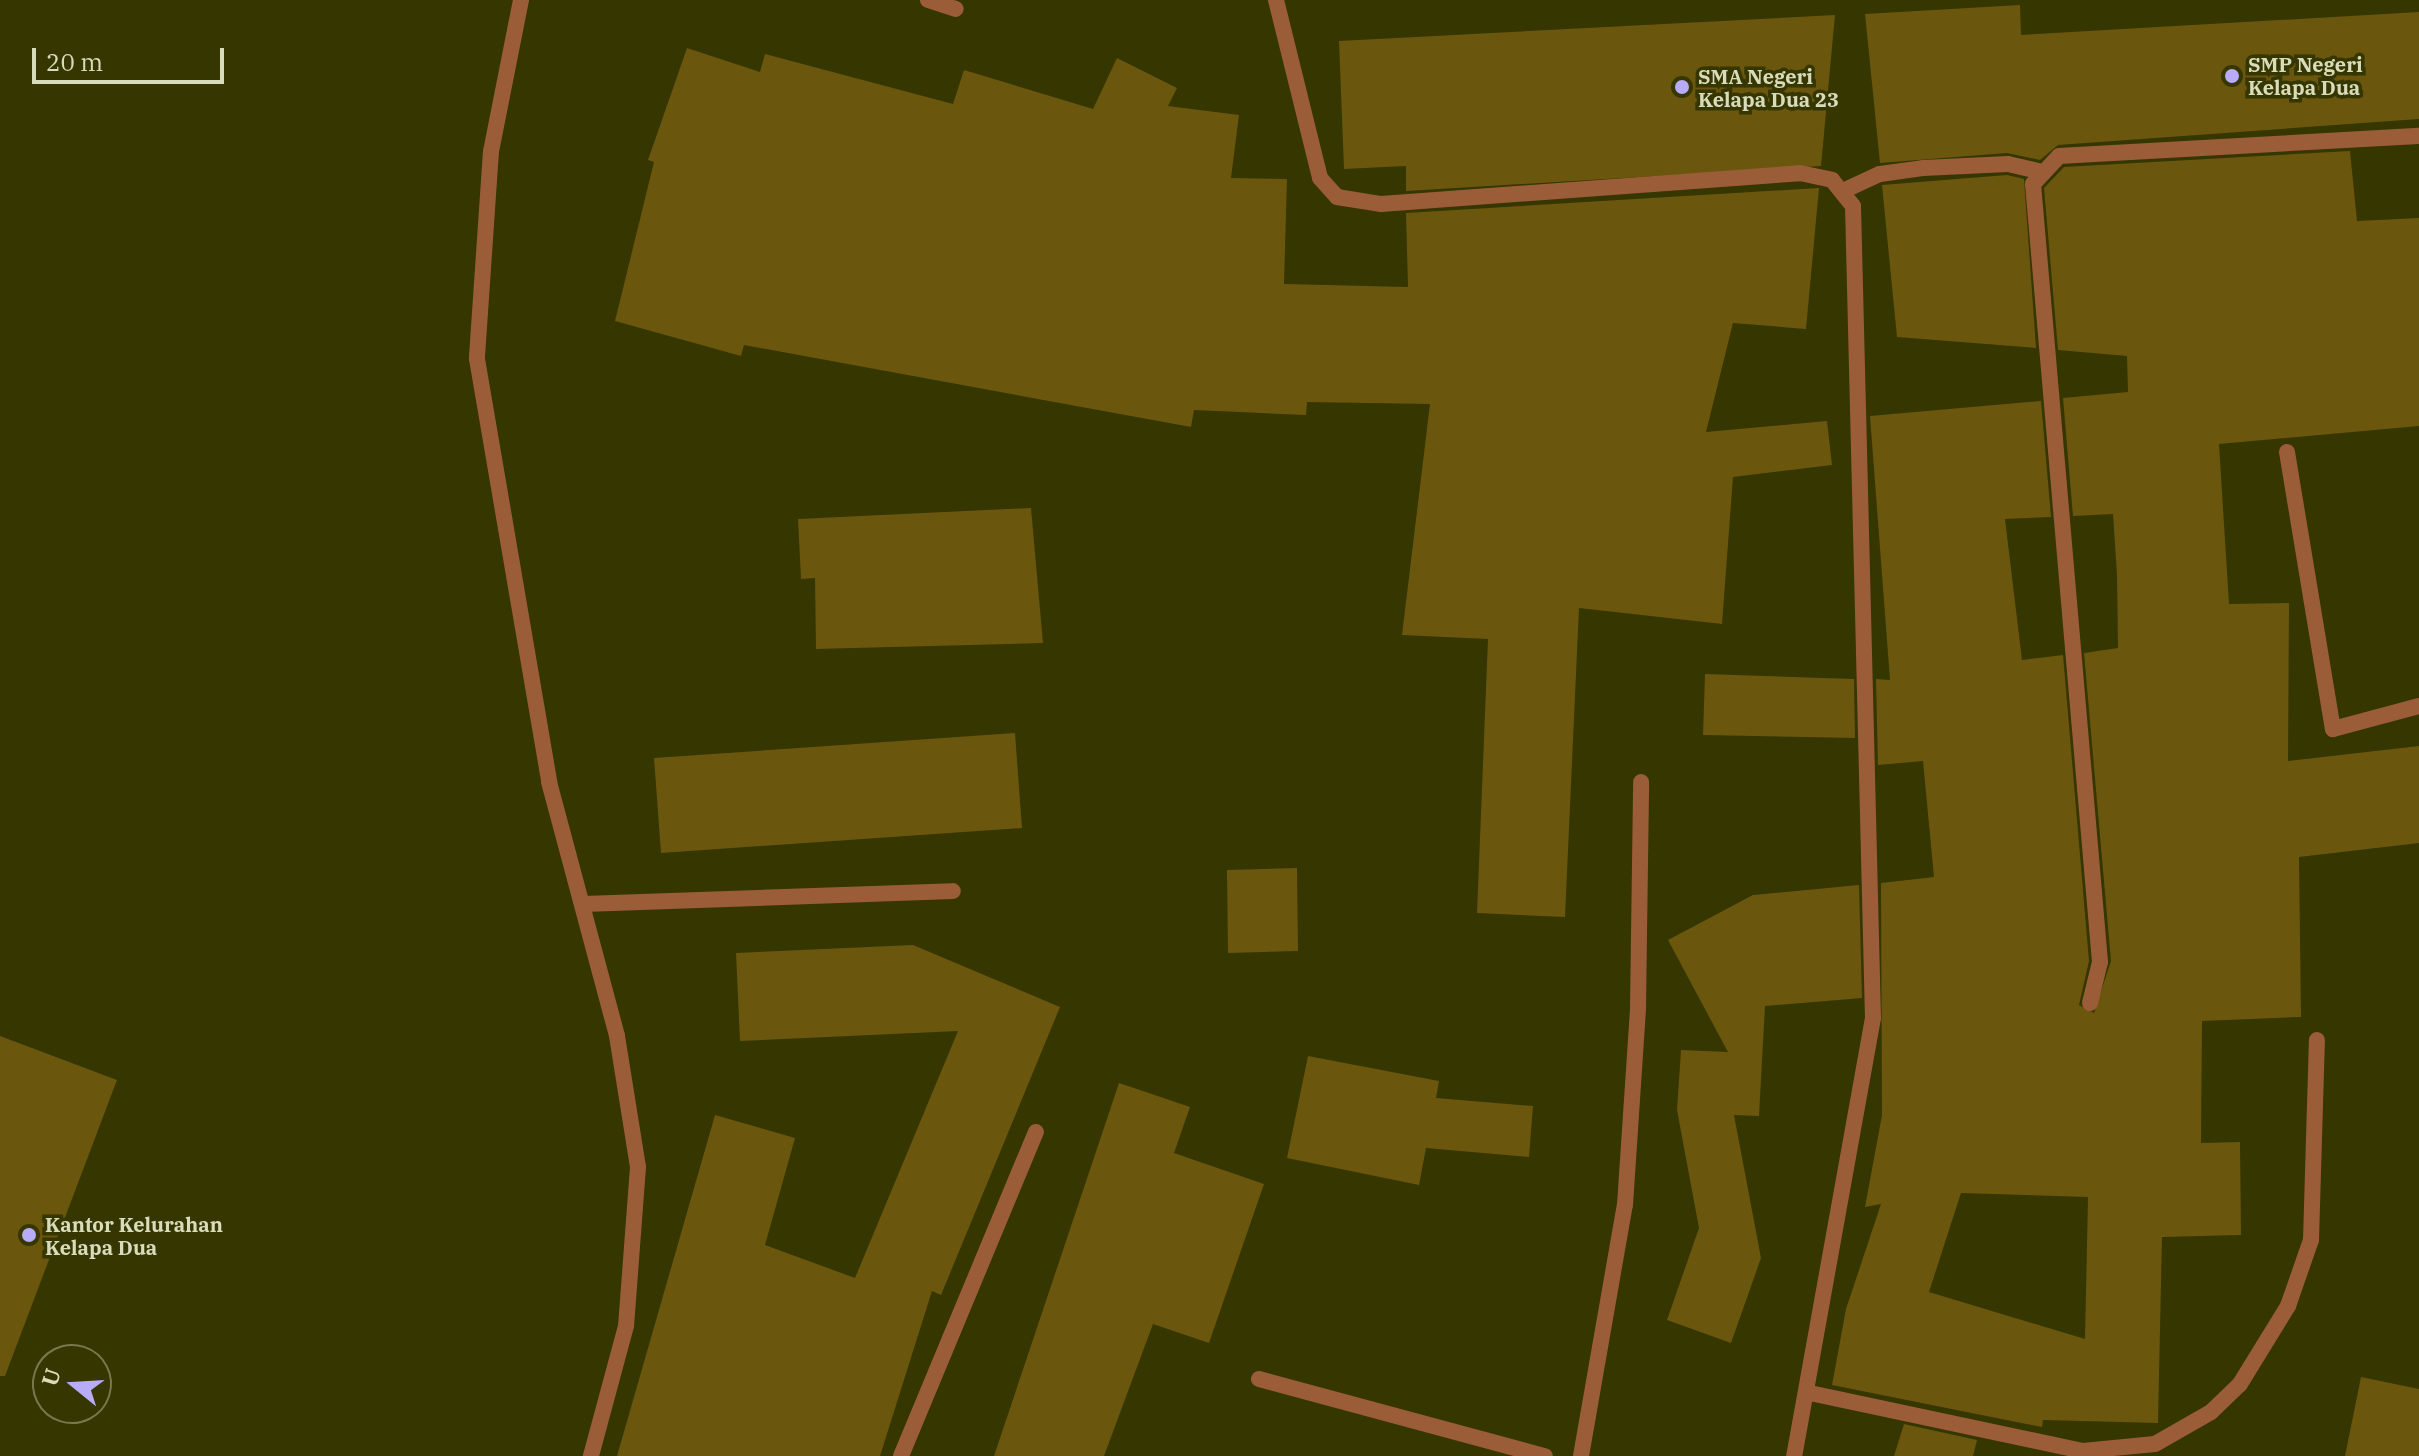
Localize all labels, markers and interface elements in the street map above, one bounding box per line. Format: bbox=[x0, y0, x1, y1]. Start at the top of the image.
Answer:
scale bar bbox=[36, 32, 228, 82]
text: 20 m bbox=[46, 46, 103, 78]
place label: SMP Negeri Kelapa Dua bbox=[2248, 52, 2363, 99]
place label: SMA Negeri Kelapa Dua 23 bbox=[1698, 64, 1839, 111]
marker: SMP Negeri Kelapa Dua bbox=[2223, 67, 2241, 85]
marker: SMA Negeri Kelapa Dua 23 bbox=[1673, 78, 1691, 96]
place label: Kantor Kelurahan Kelapa Dua bbox=[45, 1212, 223, 1259]
marker: Kantor Kelurahan Kelapa Dua bbox=[20, 1226, 38, 1244]
north arrow bbox=[32, 1344, 112, 1424]
text: U bbox=[34, 1365, 67, 1390]

